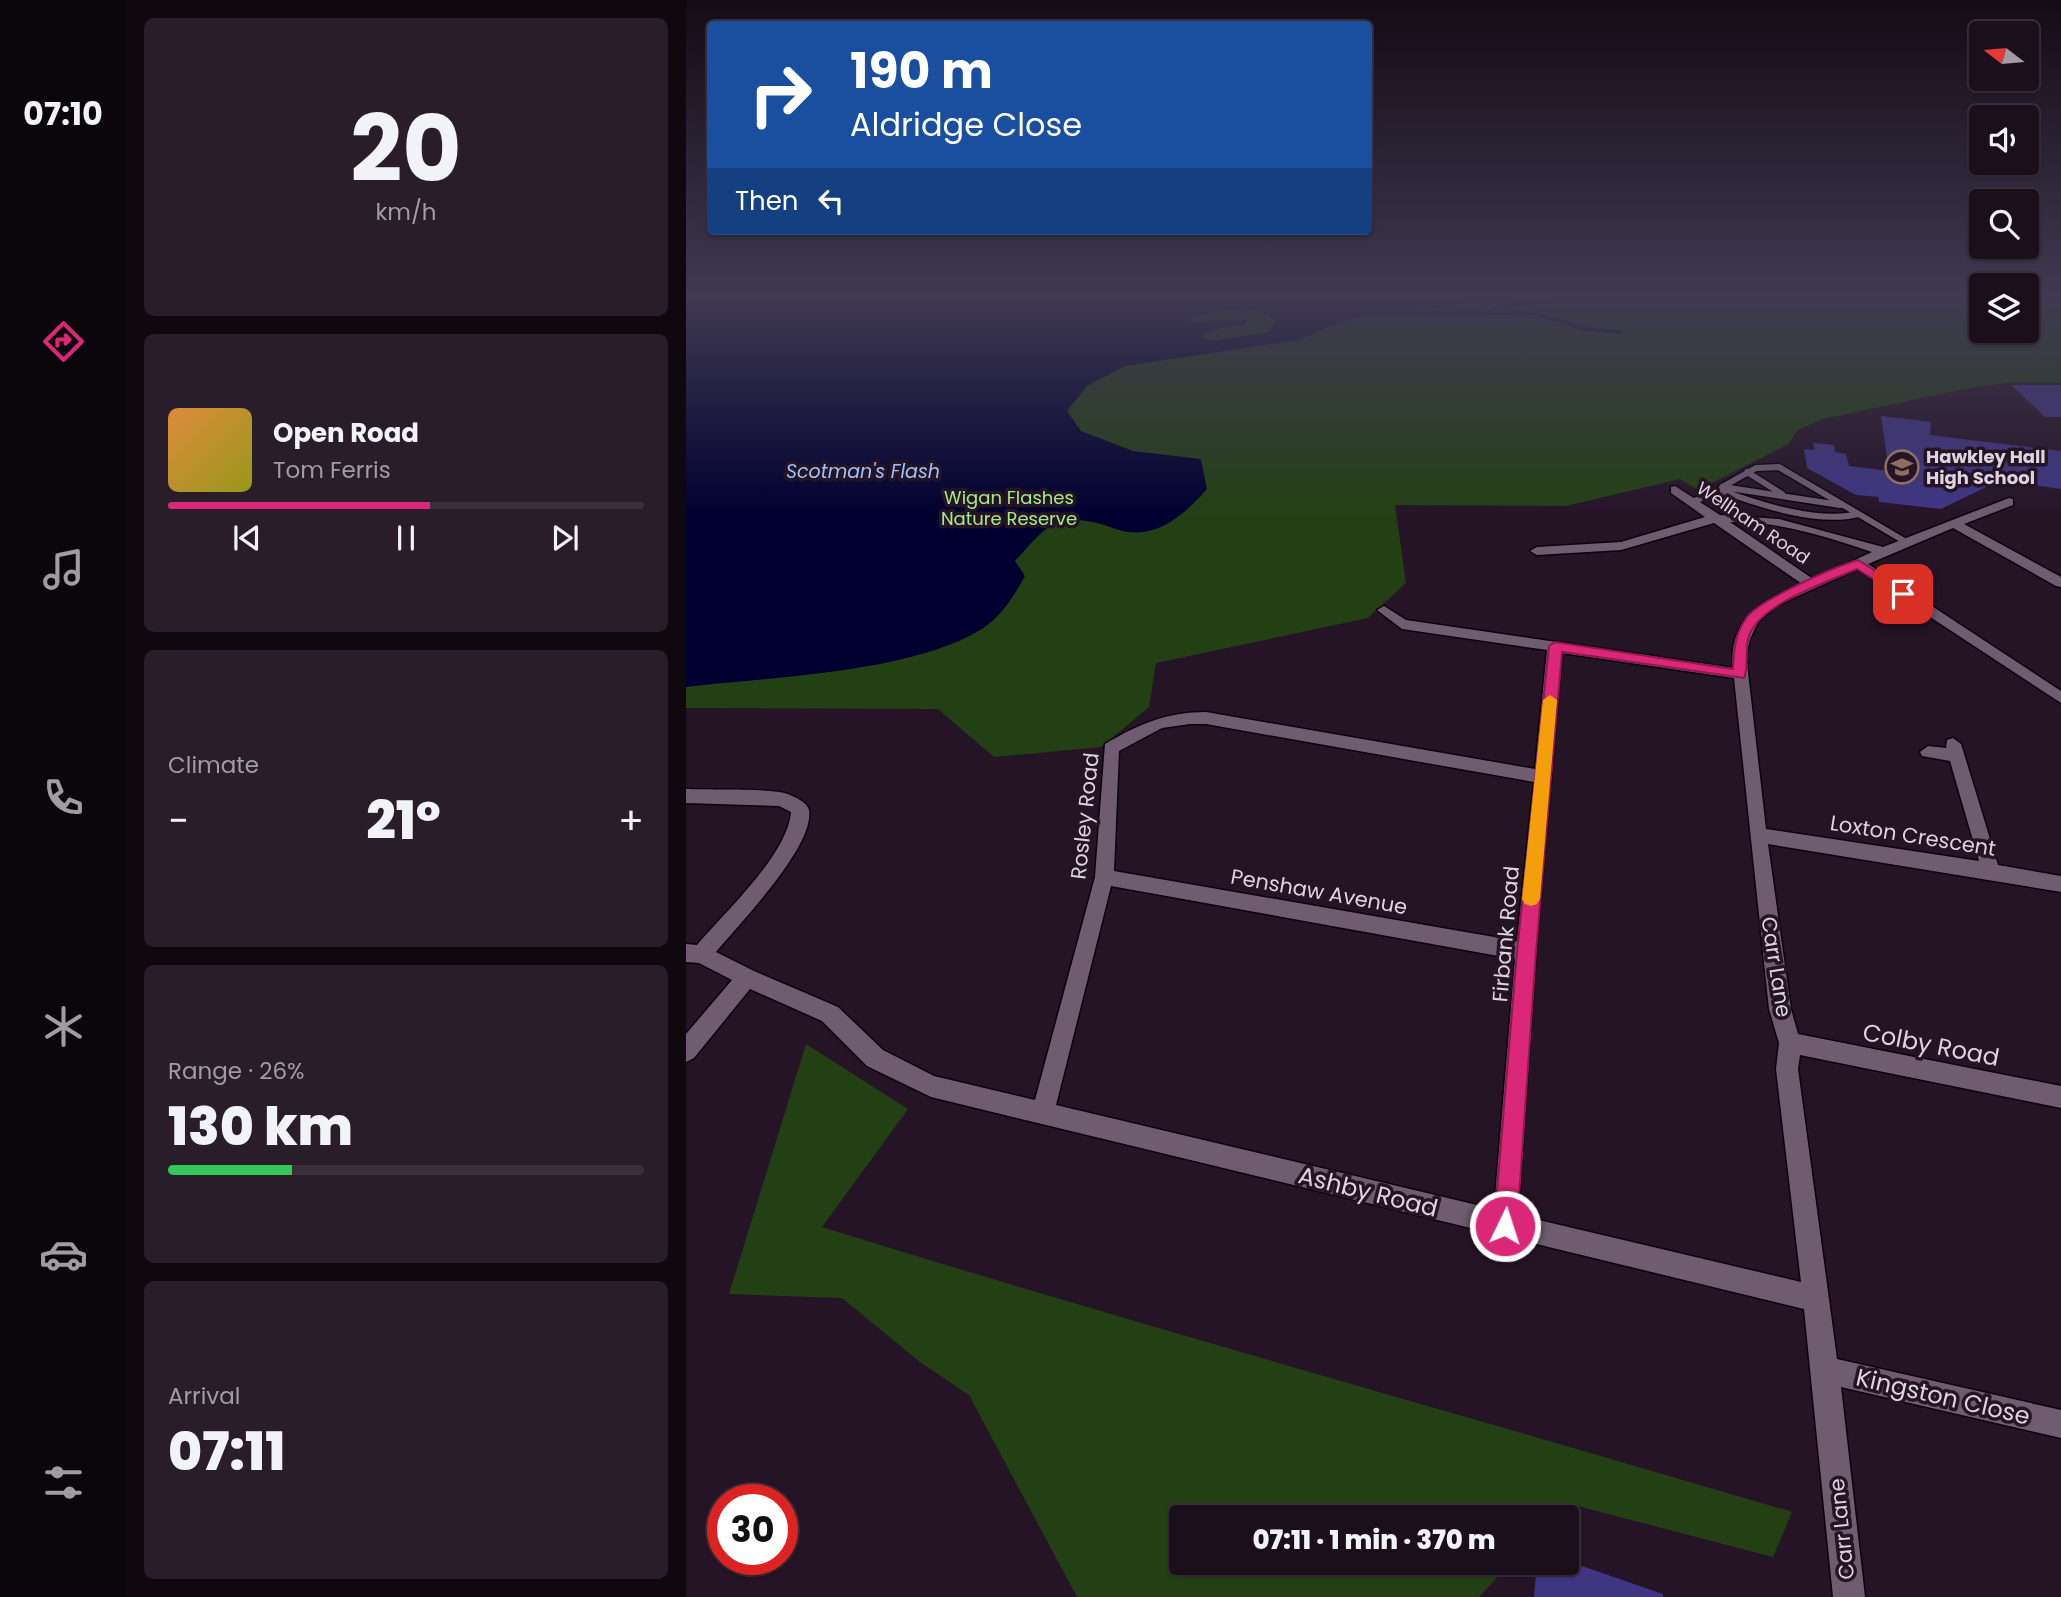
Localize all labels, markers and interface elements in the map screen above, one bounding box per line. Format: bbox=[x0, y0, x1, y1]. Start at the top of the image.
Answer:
north arrow bbox=[1969, 21, 2039, 91]
map controls bbox=[1969, 21, 2039, 343]
text: 190 m bbox=[850, 37, 993, 105]
icon: right bbox=[735, 49, 826, 140]
text: 20 bbox=[350, 85, 462, 213]
text: 07:10 bbox=[23, 91, 103, 136]
text: Aldridge Close bbox=[850, 102, 1082, 147]
button: sound bbox=[1969, 105, 2039, 175]
icon: left bbox=[812, 182, 850, 220]
text: Then bbox=[735, 183, 798, 219]
button: search bbox=[1969, 189, 2039, 259]
text: km/h bbox=[375, 196, 437, 228]
button: layers bbox=[1969, 273, 2039, 343]
icon: directions bbox=[39, 317, 88, 366]
text: Open Road bbox=[273, 415, 419, 451]
place label: Hawkley Hall High School bbox=[1926, 444, 2046, 490]
school or university icon: Hawkley Hall High School bbox=[1883, 448, 1921, 486]
text: Tom Ferris bbox=[273, 454, 391, 486]
water label: Scotman's Flash bbox=[786, 458, 940, 485]
street label: Wellham Road bbox=[1692, 475, 1815, 570]
park label: Wigan Flashes Nature Reserve bbox=[941, 485, 1077, 531]
icon: previous bbox=[228, 519, 266, 557]
icon: pause bbox=[387, 519, 425, 557]
icon: next bbox=[546, 519, 584, 557]
icon: music bbox=[39, 545, 88, 594]
pin bbox=[1873, 564, 1933, 624]
icon: arrive bbox=[1884, 575, 1922, 613]
text: Climate bbox=[168, 749, 259, 781]
street label: Rosley Road bbox=[1063, 751, 1106, 881]
icon: phone bbox=[39, 773, 88, 822]
text: 21° bbox=[366, 784, 441, 857]
text: − bbox=[168, 794, 189, 847]
text: + bbox=[618, 794, 644, 847]
street label: Loxton Crescent bbox=[1828, 808, 1998, 863]
street label: Penshaw Avenue bbox=[1228, 862, 1410, 921]
street label: Firbank Road bbox=[1485, 865, 1526, 1003]
street label: Carr Lane bbox=[1754, 915, 1799, 1019]
icon: climate bbox=[39, 1002, 88, 1051]
street label: Colby Road bbox=[1860, 1015, 2002, 1074]
text: Range · 26% bbox=[168, 1055, 305, 1087]
text: 130 km bbox=[168, 1090, 353, 1163]
street label: Ashby Road bbox=[1295, 1158, 1441, 1225]
position arrow bbox=[1468, 1189, 1542, 1263]
icon: car bbox=[39, 1230, 88, 1279]
street label: Kingston Close bbox=[1853, 1360, 2033, 1433]
text: Arrival bbox=[168, 1380, 240, 1412]
text: 07:11 bbox=[168, 1415, 285, 1488]
icon: filters bbox=[39, 1458, 88, 1507]
street label: Carr Lane bbox=[1822, 1477, 1861, 1581]
speed limit sign: 30 bbox=[707, 1484, 798, 1575]
text: 07:11 · 1 min · 370 m bbox=[1252, 1522, 1496, 1558]

